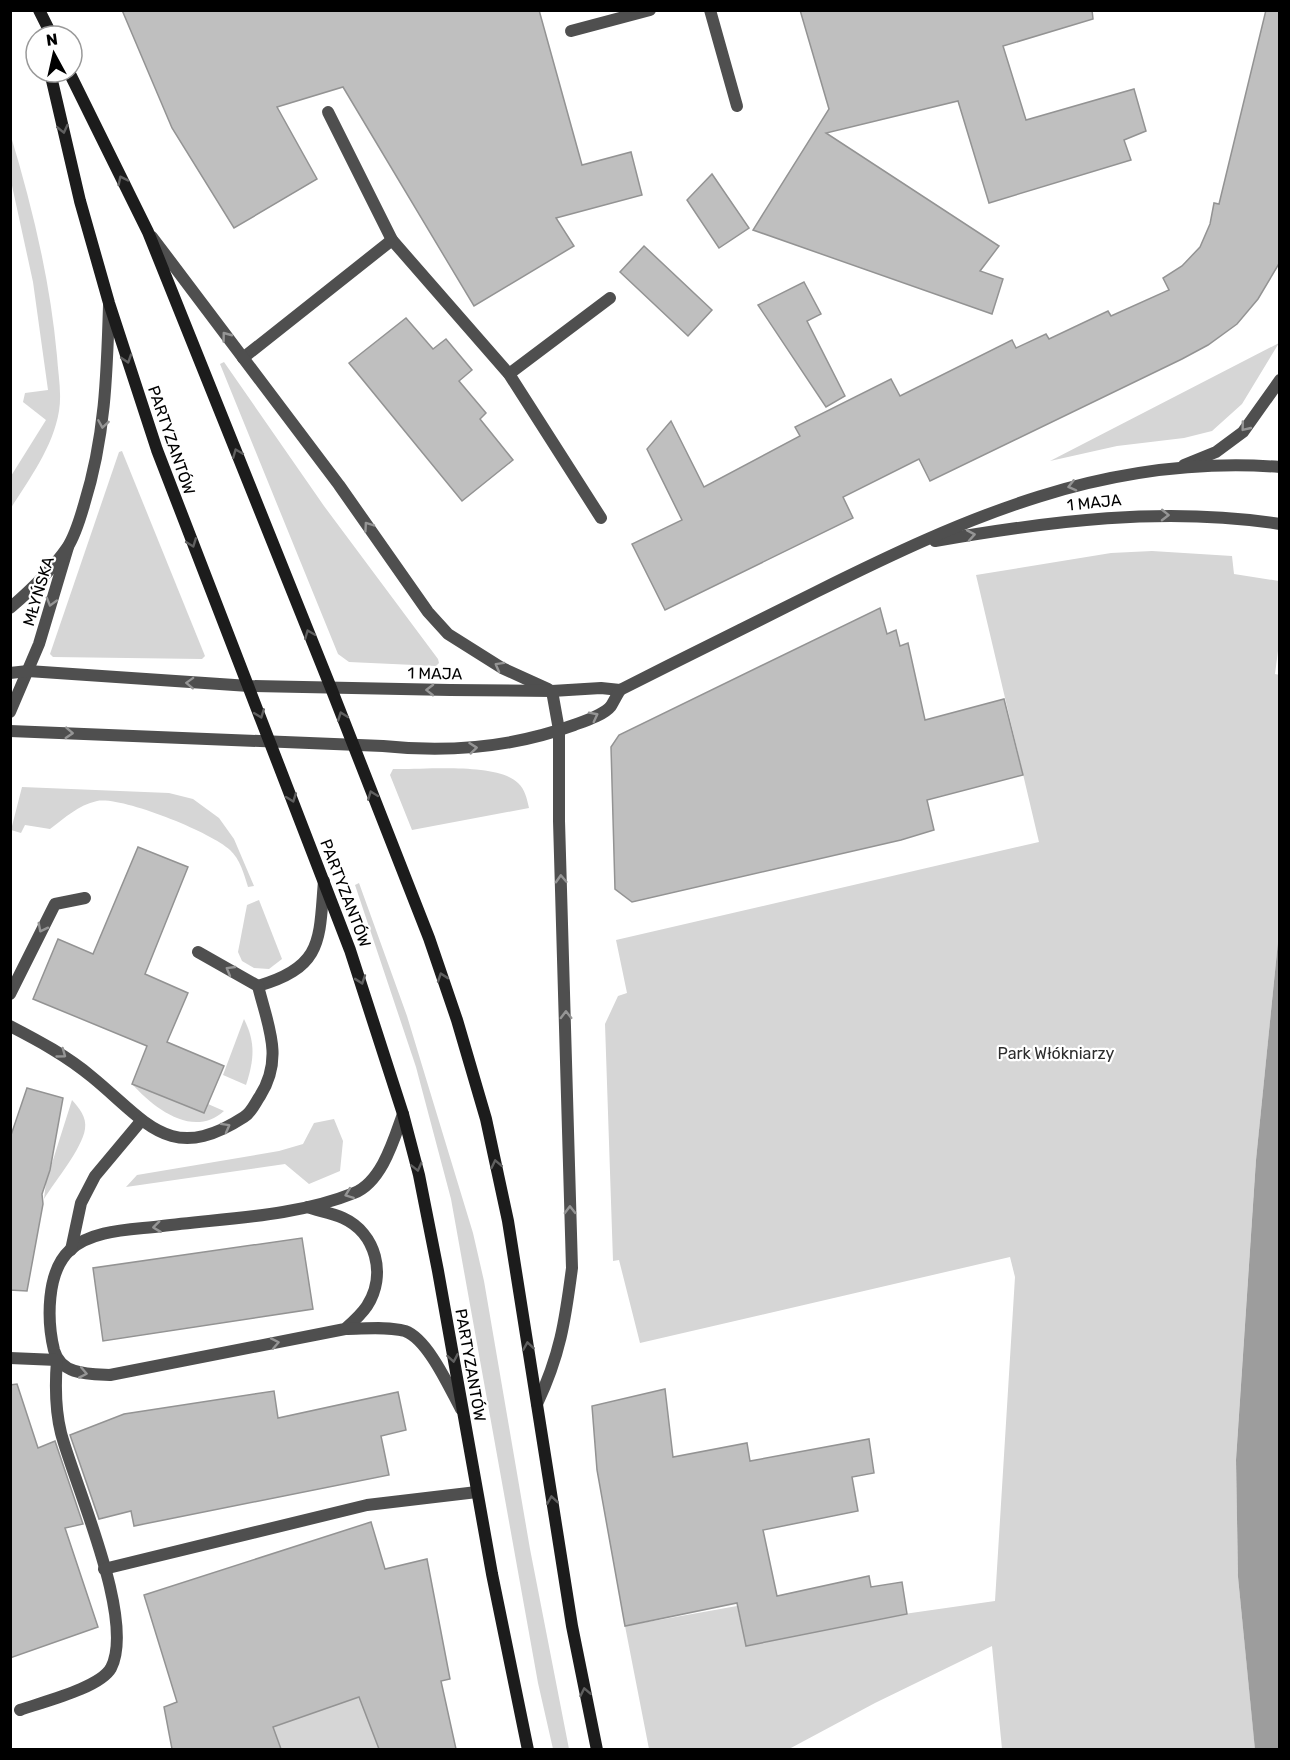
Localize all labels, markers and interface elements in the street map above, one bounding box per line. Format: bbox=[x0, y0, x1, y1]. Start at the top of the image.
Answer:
north arrow bbox=[24, 24, 84, 84]
text: N bbox=[45, 29, 59, 50]
one-way arrow bbox=[56, 124, 69, 134]
one-way arrow bbox=[118, 175, 130, 186]
one-way arrow bbox=[223, 331, 234, 342]
one-way arrow bbox=[120, 353, 132, 364]
street label: PARTYZANTÓW bbox=[144, 383, 200, 497]
one-way arrow bbox=[97, 420, 109, 429]
one-way arrow bbox=[1241, 420, 1252, 431]
one-way arrow bbox=[232, 448, 244, 459]
one-way arrow bbox=[1067, 478, 1077, 491]
street label: 1 MAJA bbox=[1066, 490, 1123, 515]
one-way arrow bbox=[1160, 509, 1169, 521]
one-way arrow bbox=[364, 521, 375, 532]
one-way arrow bbox=[966, 529, 976, 542]
one-way arrow bbox=[184, 537, 197, 548]
street label: MŁYŃSKA bbox=[19, 554, 58, 628]
one-way arrow bbox=[46, 596, 58, 607]
one-way arrow bbox=[304, 629, 317, 640]
one-way arrow bbox=[495, 662, 505, 673]
street label: 1 MAJA bbox=[407, 664, 463, 683]
one-way arrow bbox=[186, 677, 195, 689]
one-way arrow bbox=[426, 684, 435, 696]
one-way arrow bbox=[252, 709, 265, 719]
one-way arrow bbox=[337, 712, 349, 723]
one-way arrow bbox=[588, 712, 598, 723]
one-way arrow bbox=[64, 727, 73, 740]
one-way arrow bbox=[469, 742, 478, 755]
one-way arrow bbox=[367, 790, 379, 801]
one-way arrow bbox=[285, 791, 297, 802]
street label: PARTYZANTÓW bbox=[316, 836, 376, 950]
one-way arrow bbox=[555, 874, 568, 883]
one-way arrow bbox=[38, 922, 50, 933]
one-way arrow bbox=[226, 966, 236, 977]
one-way arrow bbox=[437, 972, 449, 983]
one-way arrow bbox=[353, 974, 366, 985]
one-way arrow bbox=[559, 1010, 572, 1019]
park label: Park Włókniarzy bbox=[998, 1044, 1115, 1063]
one-way arrow bbox=[55, 1047, 66, 1058]
one-way arrow bbox=[220, 1123, 230, 1134]
one-way arrow bbox=[490, 1159, 503, 1169]
one-way arrow bbox=[409, 1161, 422, 1171]
one-way arrow bbox=[344, 1187, 355, 1199]
one-way arrow bbox=[564, 1205, 577, 1214]
one-way arrow bbox=[153, 1220, 162, 1233]
street label: PARTYZANTÓW bbox=[451, 1307, 491, 1423]
one-way arrow bbox=[270, 1337, 280, 1350]
one-way arrow bbox=[522, 1342, 534, 1351]
one-way arrow bbox=[446, 1353, 459, 1363]
one-way arrow bbox=[78, 1365, 88, 1378]
one-way arrow bbox=[546, 1495, 559, 1505]
one-way arrow bbox=[579, 1688, 592, 1698]

